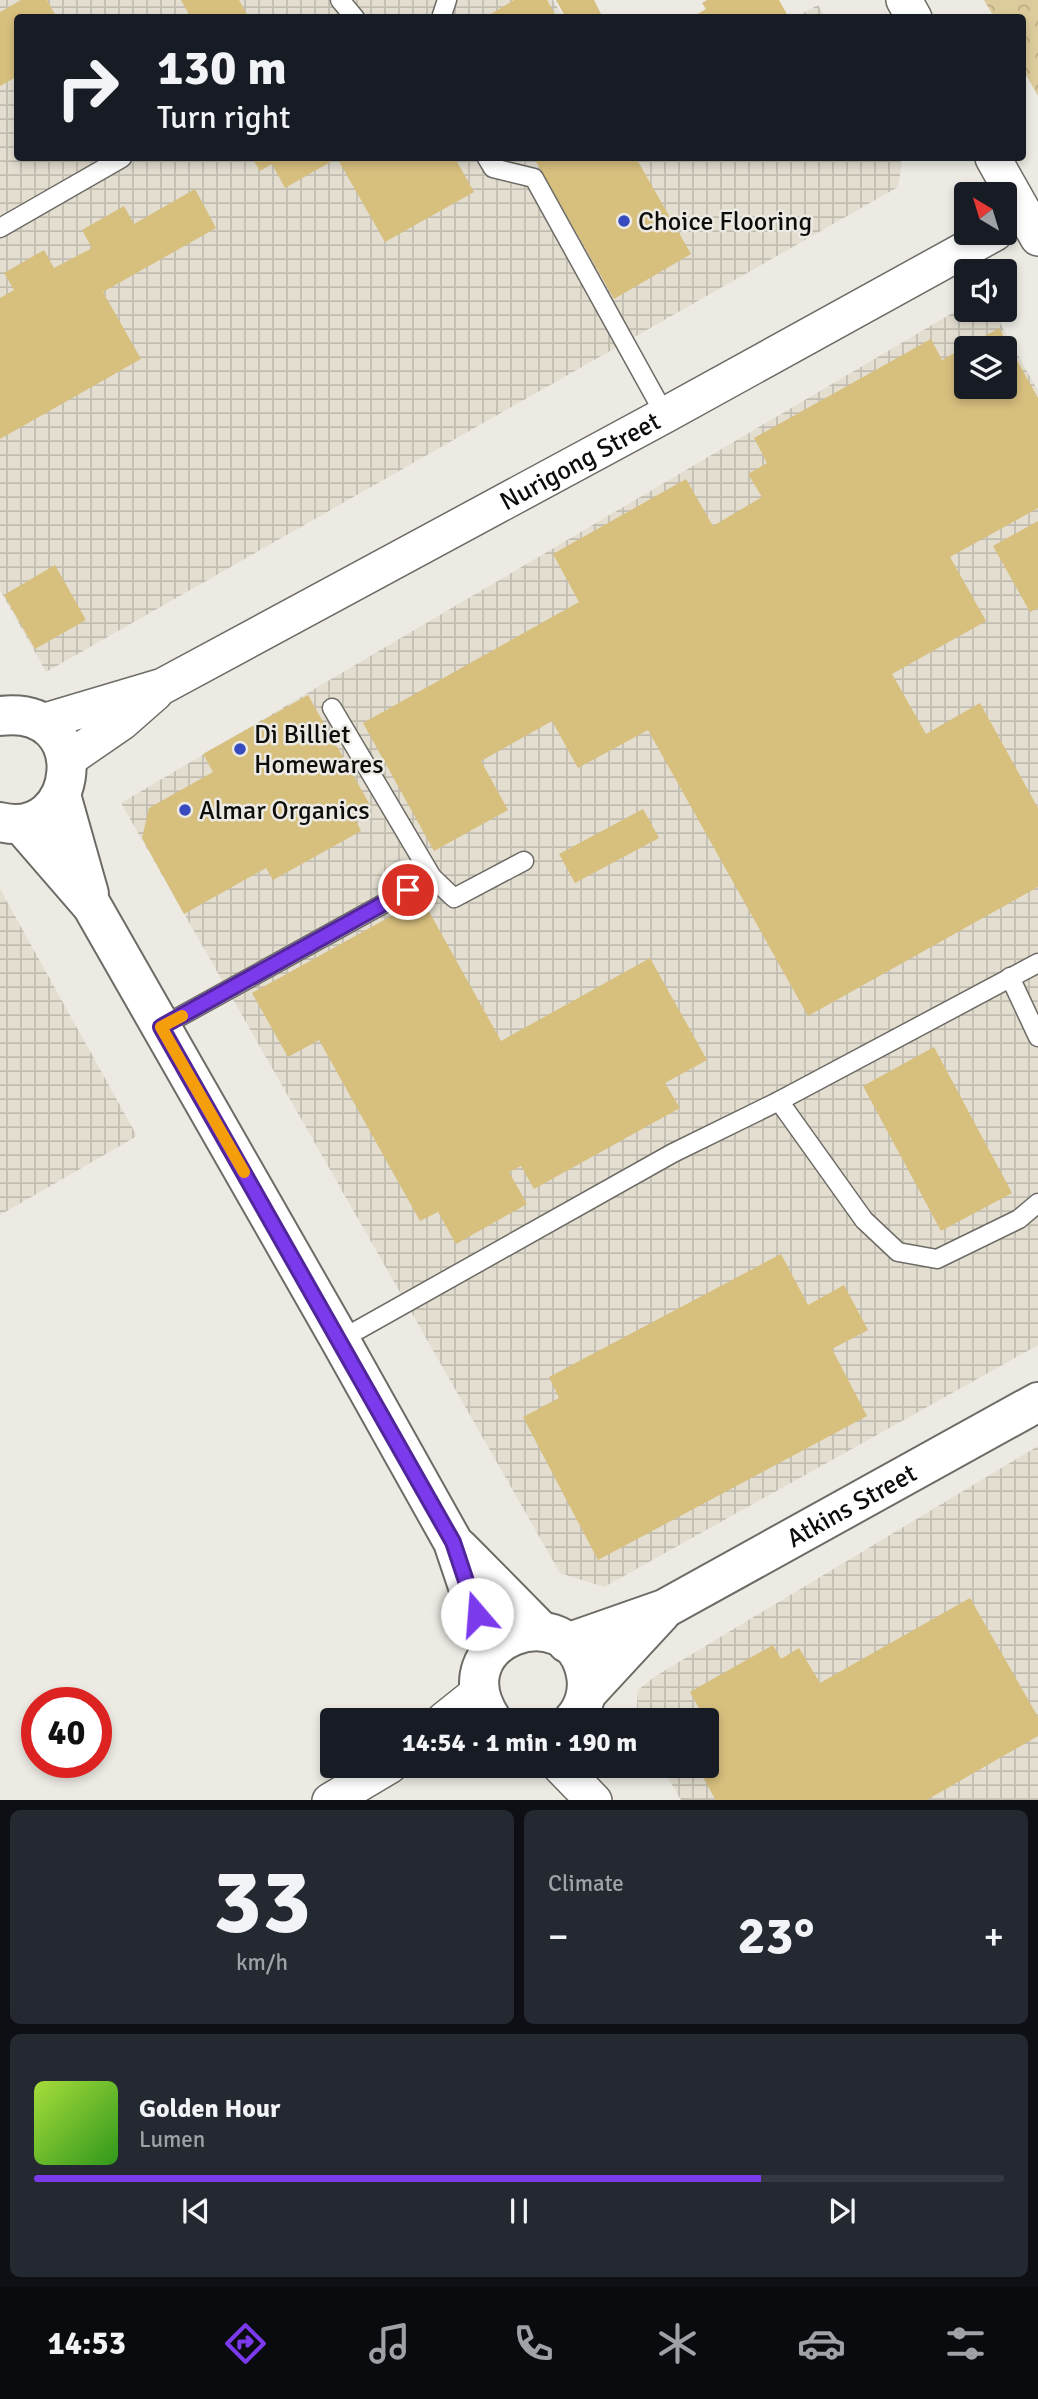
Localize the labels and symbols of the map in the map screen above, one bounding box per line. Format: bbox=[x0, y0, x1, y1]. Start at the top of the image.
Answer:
north arrow bbox=[954, 182, 1017, 245]
place label: Choice Flooring bbox=[638, 206, 812, 238]
marker: Choice Flooring bbox=[616, 213, 632, 229]
street label: Nurigong Street bbox=[495, 406, 666, 518]
place label: Di Billiet Homewares bbox=[254, 719, 384, 781]
marker: Di Billiet Homewares bbox=[232, 741, 248, 757]
place label: Almar Organics bbox=[199, 795, 370, 827]
marker: Almar Organics bbox=[177, 802, 193, 818]
pin bbox=[378, 860, 438, 920]
street label: Atkins Street bbox=[781, 1457, 922, 1555]
position arrow bbox=[440, 1577, 514, 1651]
speed limit sign: 40 bbox=[21, 1687, 112, 1778]

